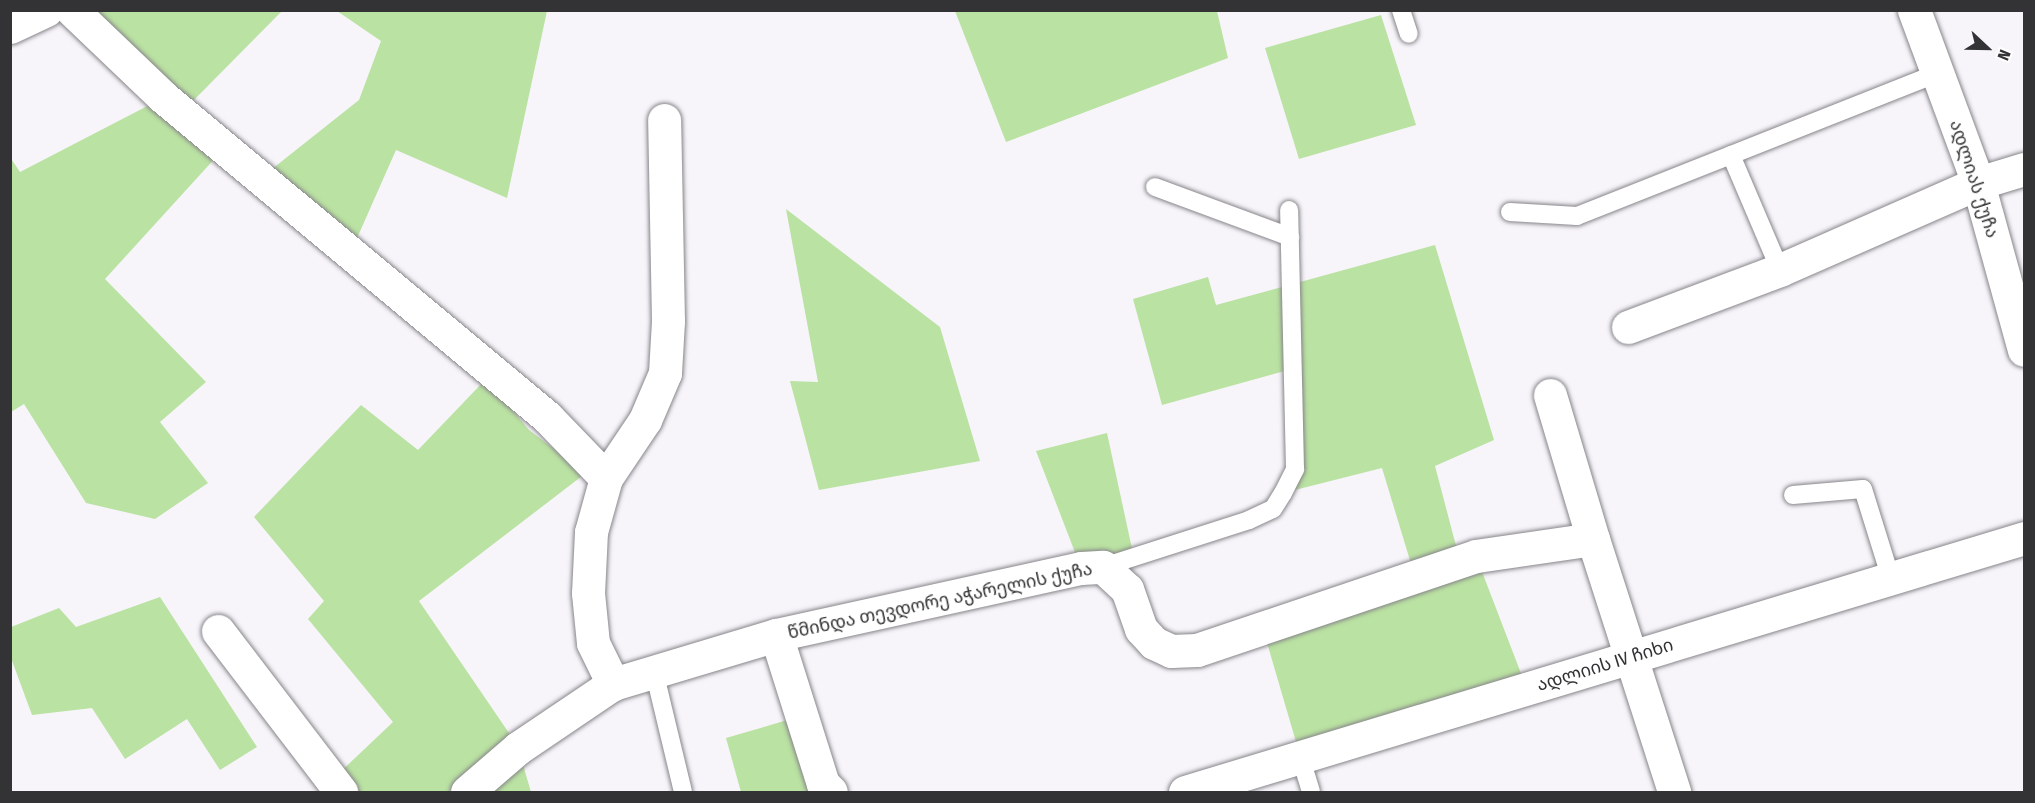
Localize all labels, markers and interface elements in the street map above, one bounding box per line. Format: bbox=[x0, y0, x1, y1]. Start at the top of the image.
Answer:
north arrow bbox=[1957, 18, 2017, 78]
text: N bbox=[1994, 47, 2015, 63]
street label: ადლიას ქუჩა bbox=[1945, 117, 2003, 241]
street label: წმინდა თევდორე აჭარელის ქუჩა bbox=[786, 558, 1094, 644]
street label: ადლიის IV ჩიხი bbox=[1534, 634, 1676, 696]

